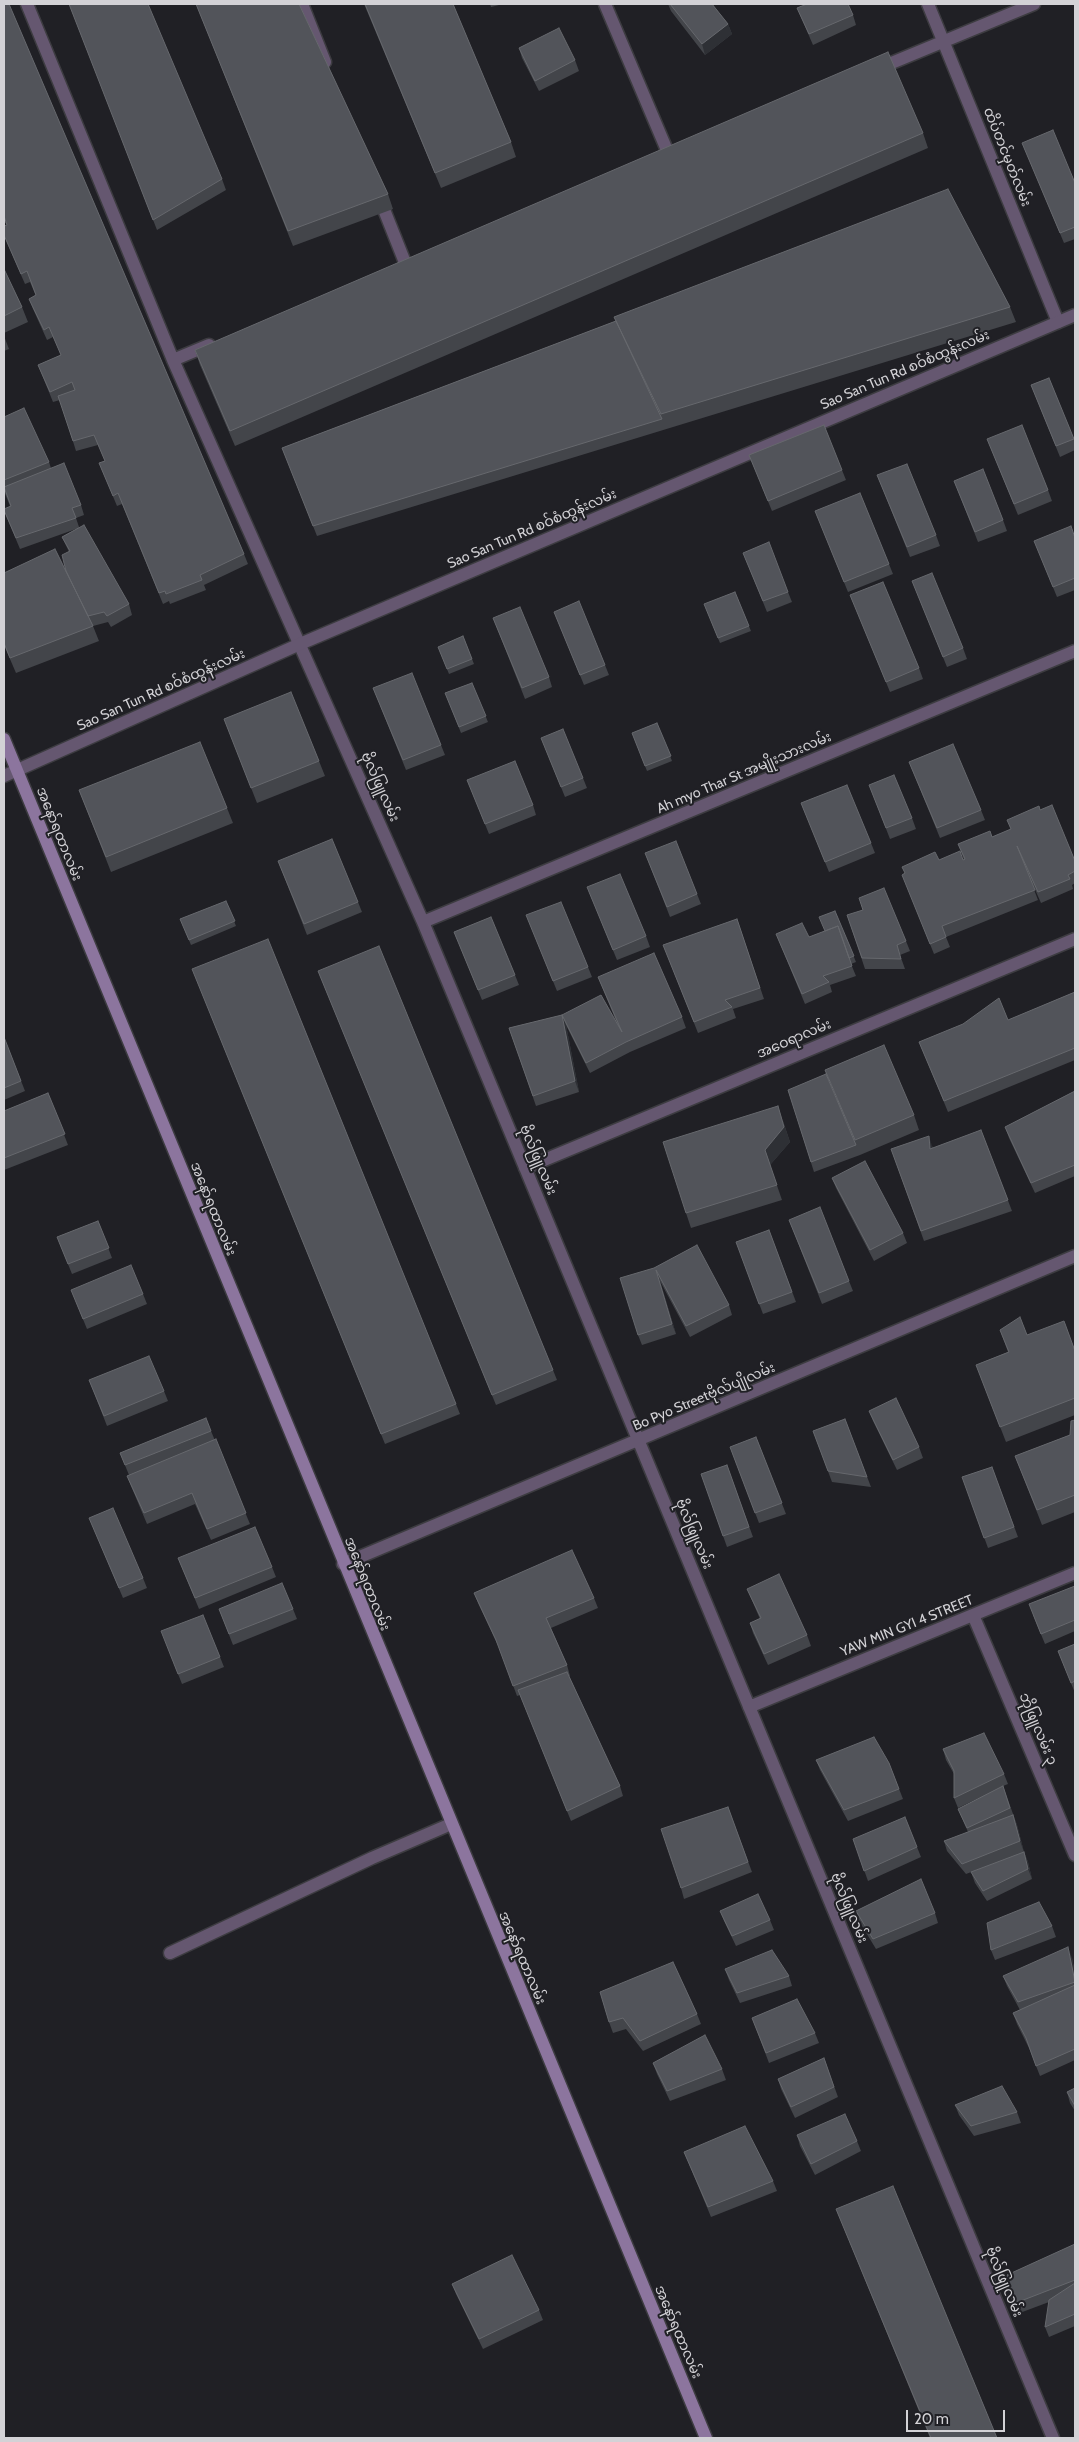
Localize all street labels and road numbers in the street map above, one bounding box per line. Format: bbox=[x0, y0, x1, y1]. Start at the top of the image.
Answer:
street label: ထိပ်တင်မှတ်လမ်း bbox=[979, 105, 1035, 209]
street label: Sao San Tun Rd စဝ်စံထွန်းလမ်း bbox=[818, 327, 992, 413]
street label: Sao San Tun Rd စဝ်စံထွန်းလမ်း bbox=[445, 486, 619, 572]
street label: Sao San Tun Rd စဝ်စံထွန်းလမ်း bbox=[74, 645, 248, 735]
street label: Ah myo Thar St အမျိုးသားလမ်း bbox=[654, 729, 834, 817]
street label: ဗိုလ်ဖြူလမ်း bbox=[357, 750, 403, 824]
street label: အနော်ရထာလမ်း bbox=[33, 785, 85, 883]
street label: အဝေရာလမ်း bbox=[754, 1016, 834, 1062]
street label: ဗိုလ်ဖြူလမ်း bbox=[516, 1122, 560, 1198]
street label: အနော်ရထာလမ်း bbox=[187, 1160, 239, 1258]
street label: Bo Pyo Streetဗိုလ်ပျိုလမ်း bbox=[630, 1359, 778, 1435]
street label: ဗိုလ်ဖြူလမ်း bbox=[672, 1496, 716, 1572]
street label: အနော်ရထာလမ်း bbox=[341, 1535, 393, 1633]
street label: YAW MIN GYI 4 STREET bbox=[838, 1592, 976, 1660]
street label: ဘိုဖြူလမ်း ၃ bbox=[1015, 1690, 1061, 1768]
street label: ဗိုလ်ဖြူလမ်း bbox=[827, 1870, 871, 1946]
street label: အနော်ရထာလမ်း bbox=[495, 1909, 549, 2007]
street label: ဗိုလ်ဖြူလမ်း bbox=[982, 2244, 1026, 2320]
street label: အနော်ရထာလမ်း bbox=[651, 2283, 705, 2381]

